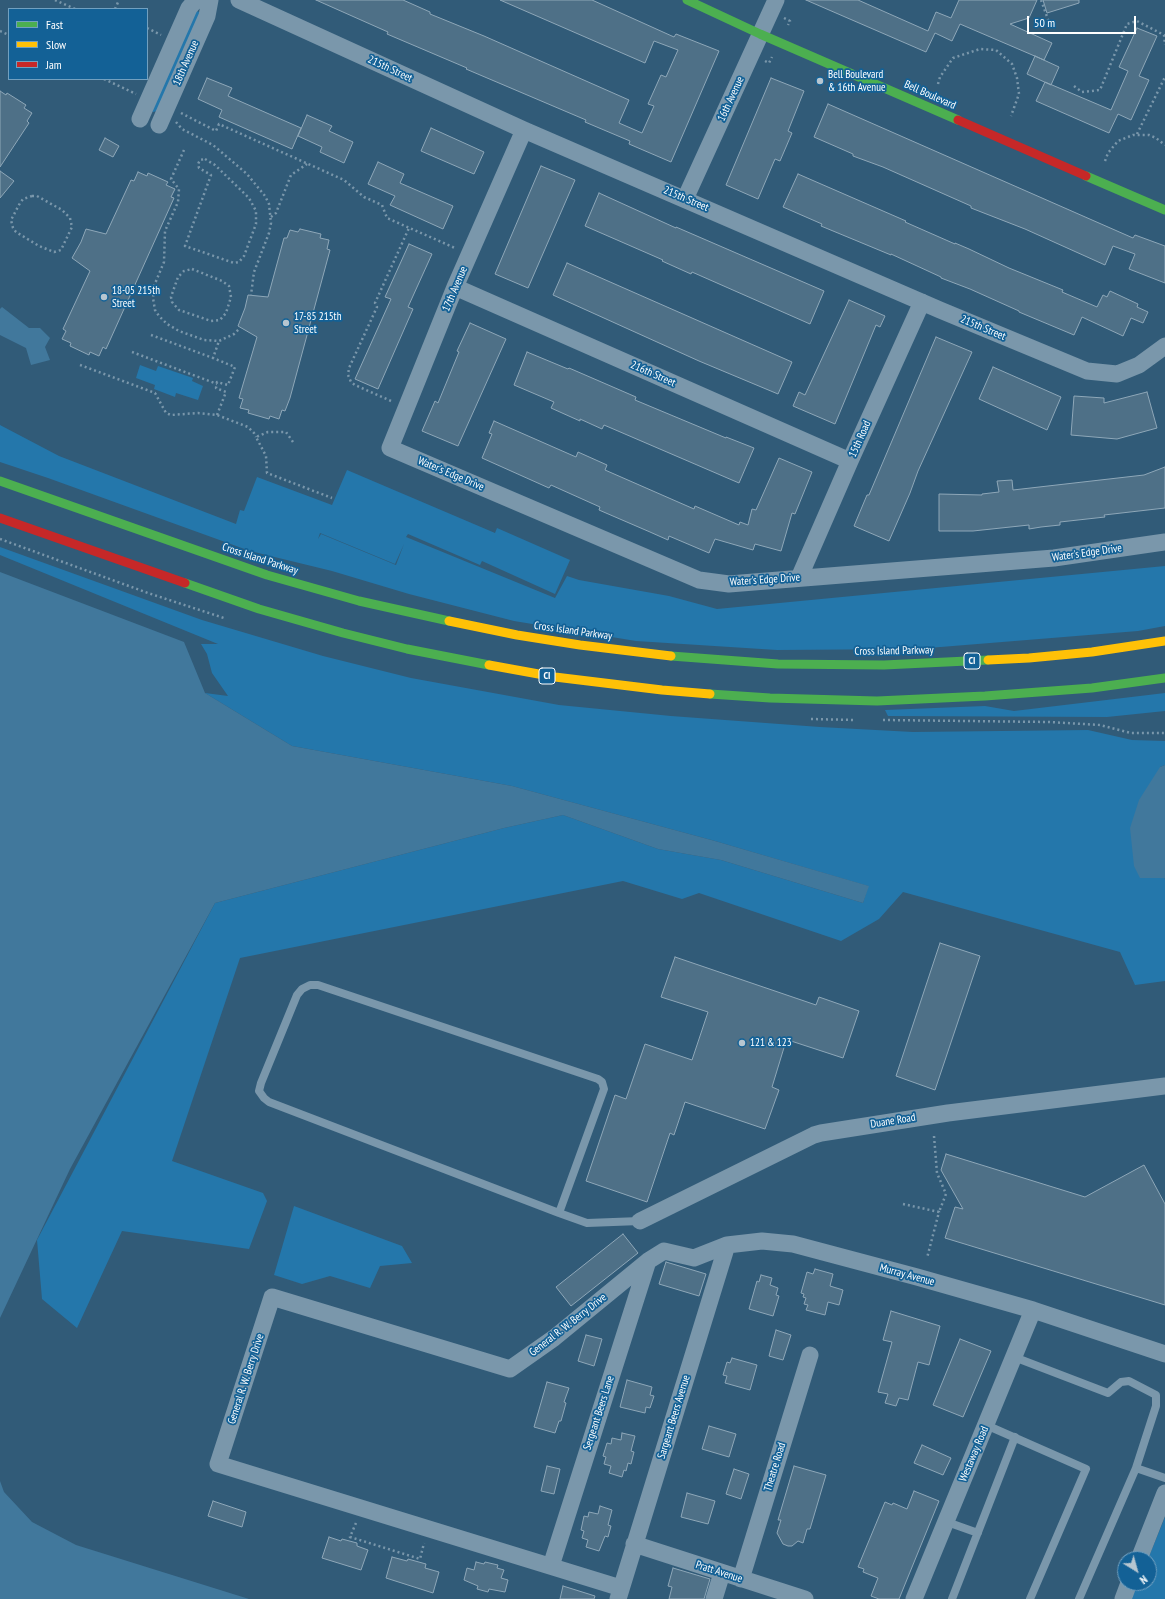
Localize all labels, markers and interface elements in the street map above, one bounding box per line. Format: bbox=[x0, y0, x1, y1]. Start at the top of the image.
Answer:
legend bbox=[8, 8, 148, 80]
scale bar bbox=[1029, 8, 1138, 34]
text: 50 m bbox=[1034, 15, 1055, 30]
text: Fast bbox=[46, 17, 63, 32]
text: Slow bbox=[46, 37, 66, 52]
street label: 18th Avenue bbox=[170, 38, 202, 88]
street label: 215th Street bbox=[366, 53, 414, 85]
text: Jam bbox=[46, 57, 62, 72]
place label: Bell Boulevard & 16th Avenue bbox=[828, 68, 885, 94]
street label: 16th Avenue bbox=[715, 74, 747, 124]
marker: Bell Boulevard & 16th Avenue bbox=[815, 76, 825, 86]
street label: Bell Boulevard bbox=[902, 78, 958, 112]
street label: 215th Street bbox=[661, 184, 711, 214]
street label: 17th Avenue bbox=[440, 264, 470, 314]
place label: 18-05 215th Street bbox=[112, 284, 160, 310]
marker: 18-05 215th Street bbox=[99, 292, 109, 302]
place label: 17-85 215th Street bbox=[294, 310, 341, 336]
street label: 215th Street bbox=[958, 313, 1008, 343]
marker: 17-85 215th Street bbox=[281, 318, 291, 328]
street label: 216th Street bbox=[628, 358, 678, 390]
street label: 15th Road bbox=[846, 419, 874, 459]
street label: Water's Edge Drive bbox=[416, 454, 486, 494]
street label: Cross Island Parkway bbox=[220, 541, 300, 577]
street label: Water's Edge Drive bbox=[1051, 542, 1123, 564]
street label: Water's Edge Drive bbox=[729, 571, 801, 589]
street label: Cross Island Parkway bbox=[533, 619, 613, 643]
street label: Cross Island Parkway bbox=[854, 644, 934, 658]
road number: CI bbox=[964, 653, 980, 669]
road number: CI bbox=[539, 668, 555, 684]
place label: 121 & 123 bbox=[750, 1036, 792, 1050]
marker: 121 & 123 bbox=[737, 1038, 747, 1048]
street label: Duane Road bbox=[870, 1111, 916, 1131]
street label: Murray Avenue bbox=[878, 1261, 936, 1289]
street label: General R. W. Berry Drive bbox=[527, 1291, 609, 1359]
street label: General R. W. Berry Drive bbox=[225, 1332, 267, 1426]
street label: Sargeant Beers Avenue bbox=[655, 1373, 693, 1461]
street label: Sergeant Beers Lane bbox=[581, 1374, 617, 1452]
street label: Westaway Road bbox=[956, 1424, 992, 1484]
street label: Theatre Road bbox=[761, 1441, 789, 1493]
north arrow bbox=[1117, 1551, 1157, 1591]
street label: Pratt Avenue bbox=[694, 1558, 744, 1586]
text: N bbox=[1137, 1572, 1150, 1587]

